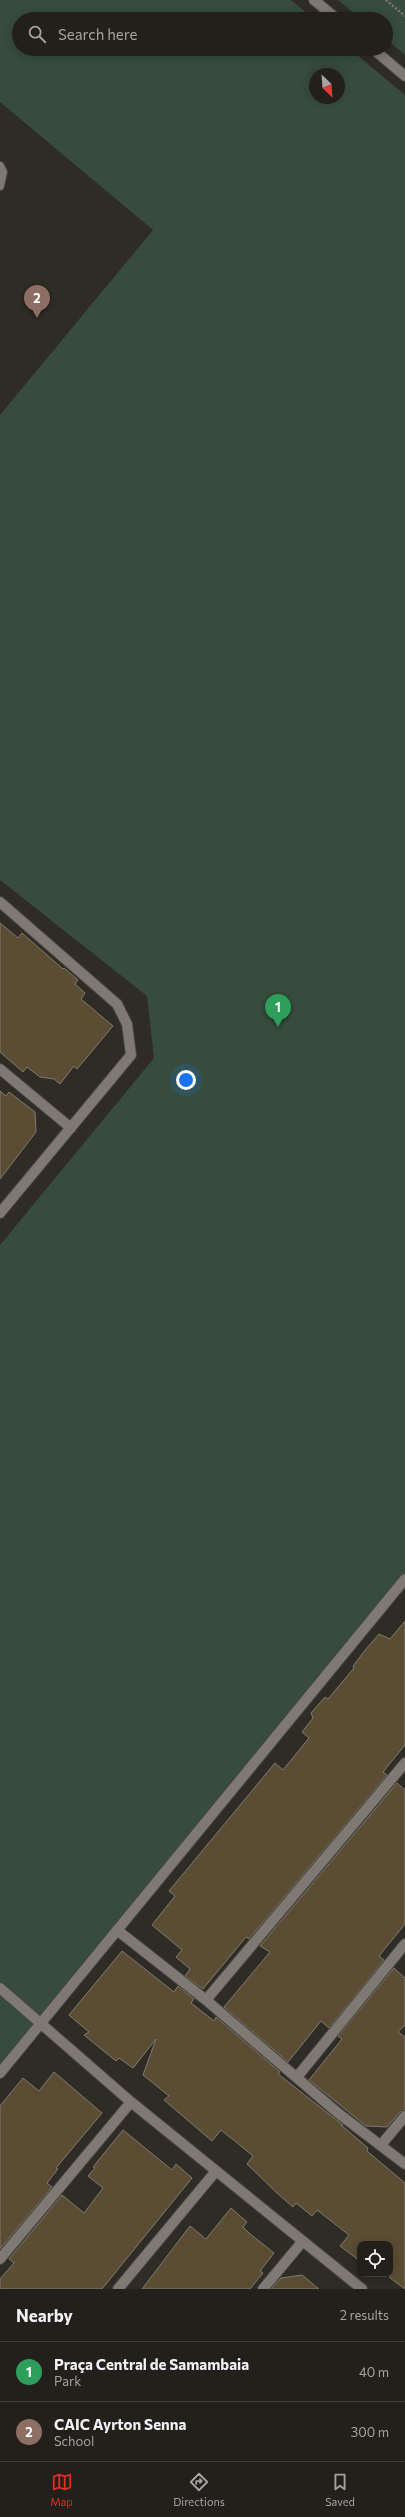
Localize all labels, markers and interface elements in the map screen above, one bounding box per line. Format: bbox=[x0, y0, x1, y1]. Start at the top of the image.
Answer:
search box bbox=[12, 12, 393, 56]
icon: search bbox=[26, 23, 48, 45]
text: Search here bbox=[58, 25, 137, 43]
north arrow bbox=[309, 68, 345, 104]
pin: 2 bbox=[24, 285, 50, 318]
pin: 1 bbox=[265, 994, 291, 1027]
your location bbox=[176, 1070, 196, 1090]
map controls bbox=[357, 2241, 393, 2277]
button: locate bbox=[357, 2241, 393, 2277]
text: Nearby bbox=[16, 2305, 73, 2326]
text: 2 results bbox=[340, 2307, 389, 2323]
text: Praça Central de Samambaia bbox=[54, 2355, 249, 2373]
text: 1 bbox=[26, 2364, 32, 2380]
text: 40 m bbox=[359, 2364, 389, 2380]
text: Park bbox=[54, 2373, 81, 2389]
text: CAIC Ayrton Senna bbox=[54, 2415, 186, 2433]
text: 2 bbox=[25, 2424, 33, 2440]
text: 300 m bbox=[351, 2424, 389, 2440]
text: School bbox=[54, 2433, 94, 2449]
tab: Map bbox=[50, 2471, 73, 2508]
tab: Directions bbox=[173, 2471, 225, 2508]
tab: Saved bbox=[325, 2471, 355, 2508]

